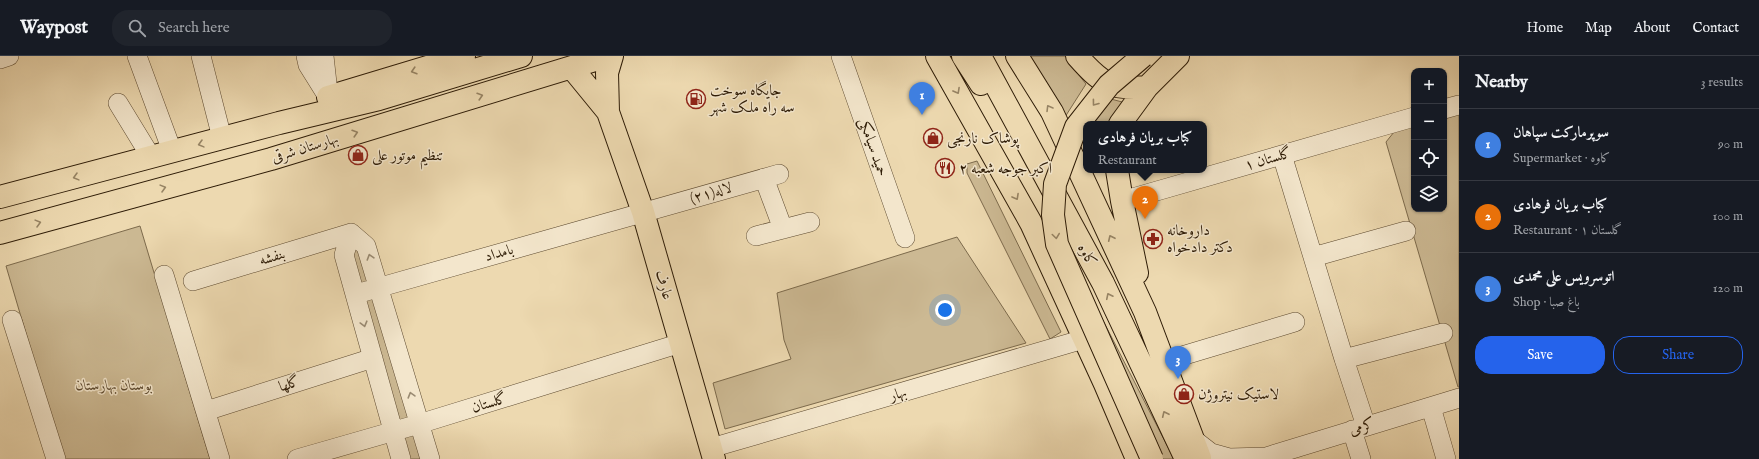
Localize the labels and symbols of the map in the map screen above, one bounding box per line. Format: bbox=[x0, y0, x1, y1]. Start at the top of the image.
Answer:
one-way arrow bbox=[410, 66, 417, 75]
place label: جایگاه سوخت سه راه ملک شهر bbox=[708, 80, 795, 117]
pin: 1 bbox=[909, 82, 935, 115]
one-way arrow bbox=[953, 87, 960, 94]
fuel station icon: جایگاه سوخت سه راه ملک شهر bbox=[685, 88, 707, 110]
one-way arrow bbox=[476, 92, 483, 101]
one-way arrow bbox=[1093, 98, 1100, 105]
one-way arrow bbox=[1047, 105, 1054, 112]
street label: حمید سیامکی bbox=[853, 115, 892, 179]
shop icon: پوشاک نارنجی bbox=[922, 127, 944, 149]
street label: بهارستان شرقی bbox=[269, 129, 341, 167]
one-way arrow bbox=[351, 129, 358, 138]
place label: پوشاک نارنجی bbox=[947, 129, 1020, 149]
one-way arrow bbox=[198, 139, 204, 147]
street label: گلستان ۱ bbox=[1242, 143, 1294, 175]
shop icon: تنظیم موتور علی bbox=[347, 144, 369, 166]
place label: تنظیم موتور علی bbox=[372, 146, 443, 170]
restaurant icon: اکبر جوجه شعبه ۲ bbox=[934, 157, 956, 179]
place label: اکبر جوجه شعبه ۲ bbox=[959, 159, 1052, 178]
one-way arrow bbox=[72, 172, 79, 181]
street label: لاله(۲۱) bbox=[688, 178, 734, 208]
one-way arrow bbox=[160, 185, 166, 193]
pin: 2 bbox=[1132, 186, 1158, 219]
one-way arrow bbox=[1011, 193, 1019, 200]
one-way arrow bbox=[34, 219, 41, 228]
place label: داروخانه دکتر دادخواه bbox=[1167, 221, 1233, 257]
pharmacy icon: داروخانه دکتر دادخواه bbox=[1142, 228, 1164, 250]
one-way arrow bbox=[1051, 233, 1060, 239]
one-way arrow bbox=[1108, 235, 1116, 243]
street label: بامداد bbox=[482, 240, 516, 266]
street label: کاوه bbox=[1073, 240, 1101, 270]
street label: بنفشه bbox=[257, 244, 287, 270]
one-way arrow bbox=[366, 254, 375, 261]
street label: عارف bbox=[651, 268, 677, 302]
one-way arrow bbox=[1106, 293, 1114, 301]
your location bbox=[935, 300, 955, 320]
one-way arrow bbox=[359, 321, 368, 328]
pin: 3 bbox=[1165, 346, 1191, 379]
street label: گلها bbox=[276, 372, 302, 396]
park label: بوستان بهارستان bbox=[76, 376, 153, 395]
street label: بهار bbox=[885, 382, 909, 406]
shop icon: لاستیک نیتروژن bbox=[1173, 383, 1195, 405]
place label: لاستیک نیتروژن bbox=[1198, 385, 1279, 404]
street label: گلستان bbox=[469, 389, 509, 417]
one-way arrow bbox=[407, 392, 416, 399]
one-way arrow bbox=[1162, 410, 1170, 418]
street label: کرمی bbox=[1347, 414, 1377, 440]

